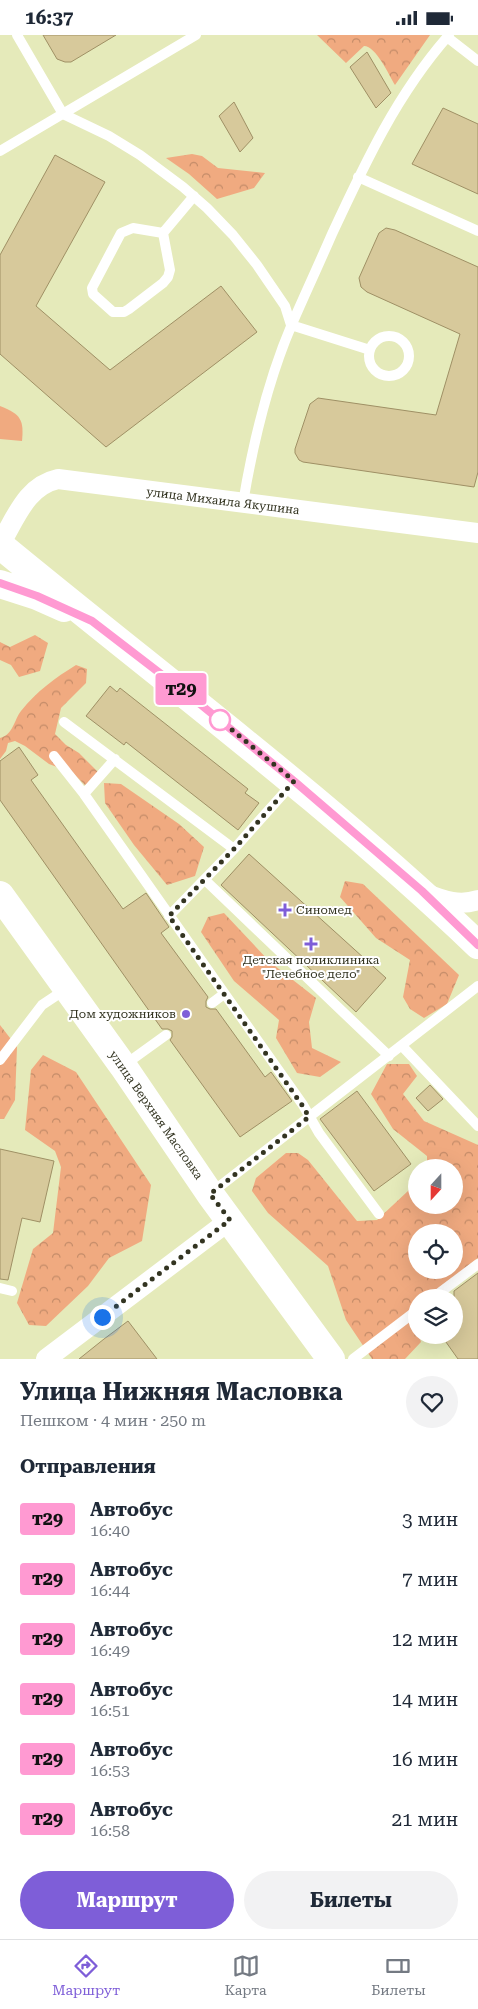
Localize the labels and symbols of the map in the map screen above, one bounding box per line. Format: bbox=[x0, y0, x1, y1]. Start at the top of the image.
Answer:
street label: улица Михаила Якушина bbox=[146, 485, 301, 517]
line badge: т29 bbox=[152, 673, 210, 705]
unlabelled marker bbox=[209, 709, 231, 731]
marker: Синомед bbox=[278, 903, 292, 917]
place label: Синомед bbox=[296, 903, 352, 917]
marker: Детская поликлиника "Лечебное дело" bbox=[304, 937, 318, 951]
place label: Детская поликлиника "Лечебное дело" bbox=[243, 953, 380, 981]
place label: Дом художников bbox=[69, 1007, 176, 1021]
marker: Дом художников bbox=[180, 1008, 192, 1020]
street label: улица Верхняя Масловка bbox=[106, 1048, 206, 1182]
north arrow bbox=[408, 1159, 462, 1214]
your location bbox=[90, 1305, 115, 1330]

